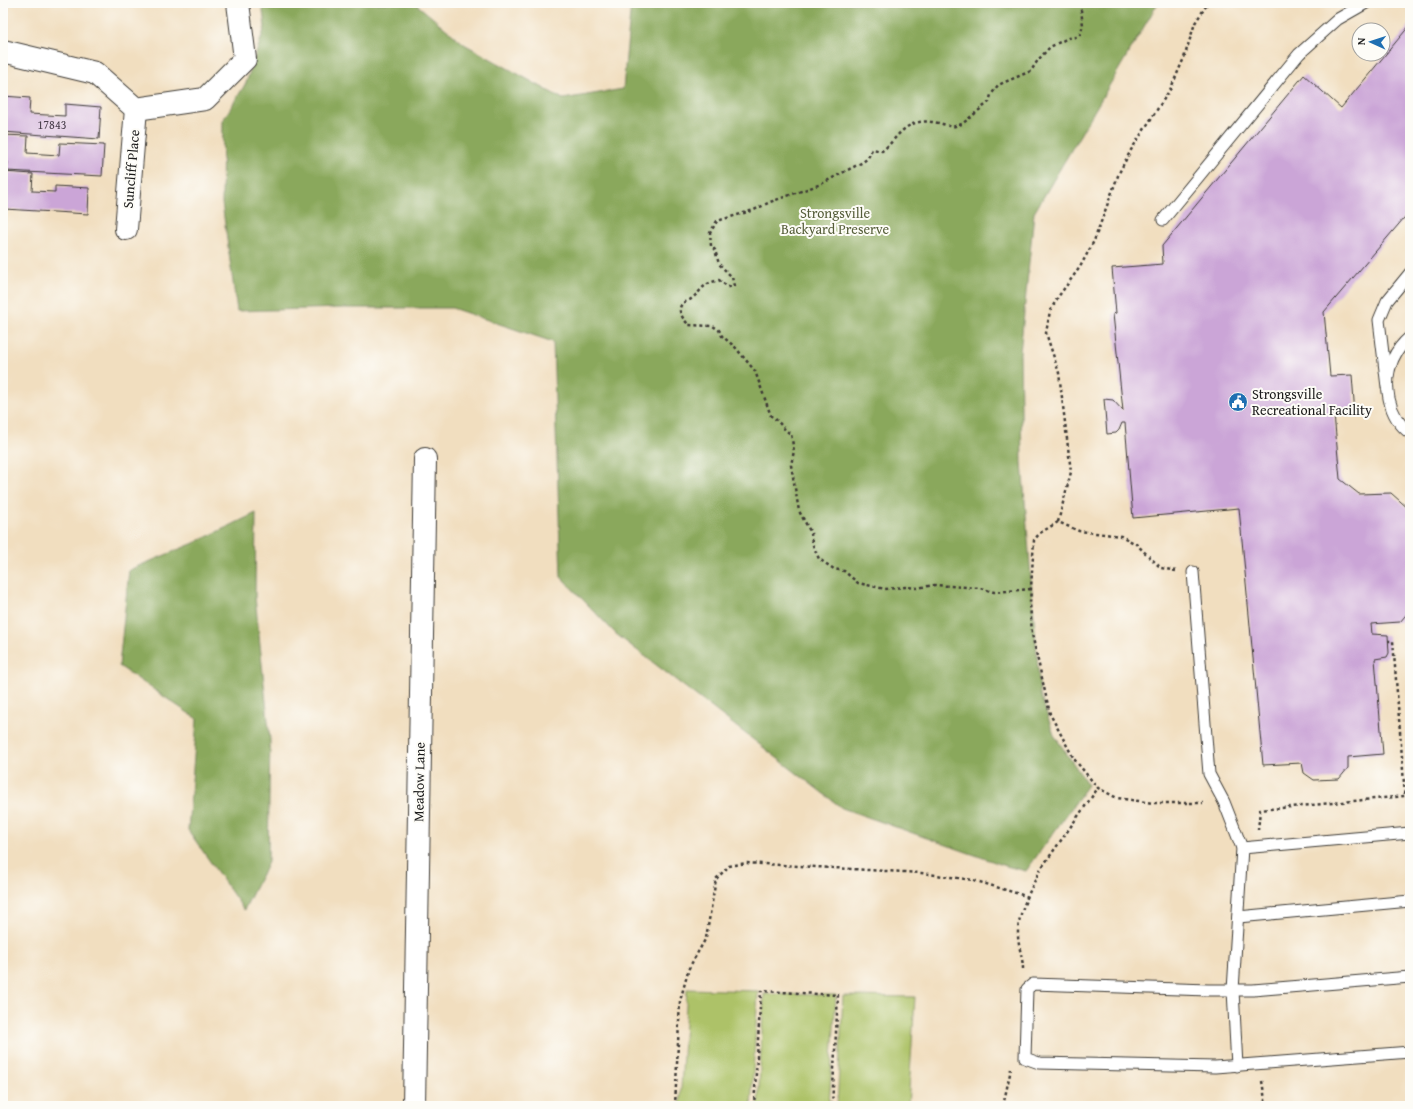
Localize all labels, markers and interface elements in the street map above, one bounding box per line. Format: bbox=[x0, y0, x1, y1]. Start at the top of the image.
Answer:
north arrow bbox=[1351, 22, 1391, 62]
text: N bbox=[1353, 37, 1369, 46]
house number: 17843 bbox=[38, 116, 67, 133]
street label: Suncliff Place bbox=[118, 128, 144, 209]
park label: Strongsville Backyard Preserve bbox=[781, 203, 889, 239]
place label: Strongsville Recreational Facility bbox=[1252, 384, 1372, 420]
public building icon: Strongsville Recreational Facility bbox=[1227, 391, 1249, 413]
street label: Meadow Lane bbox=[408, 741, 430, 822]

